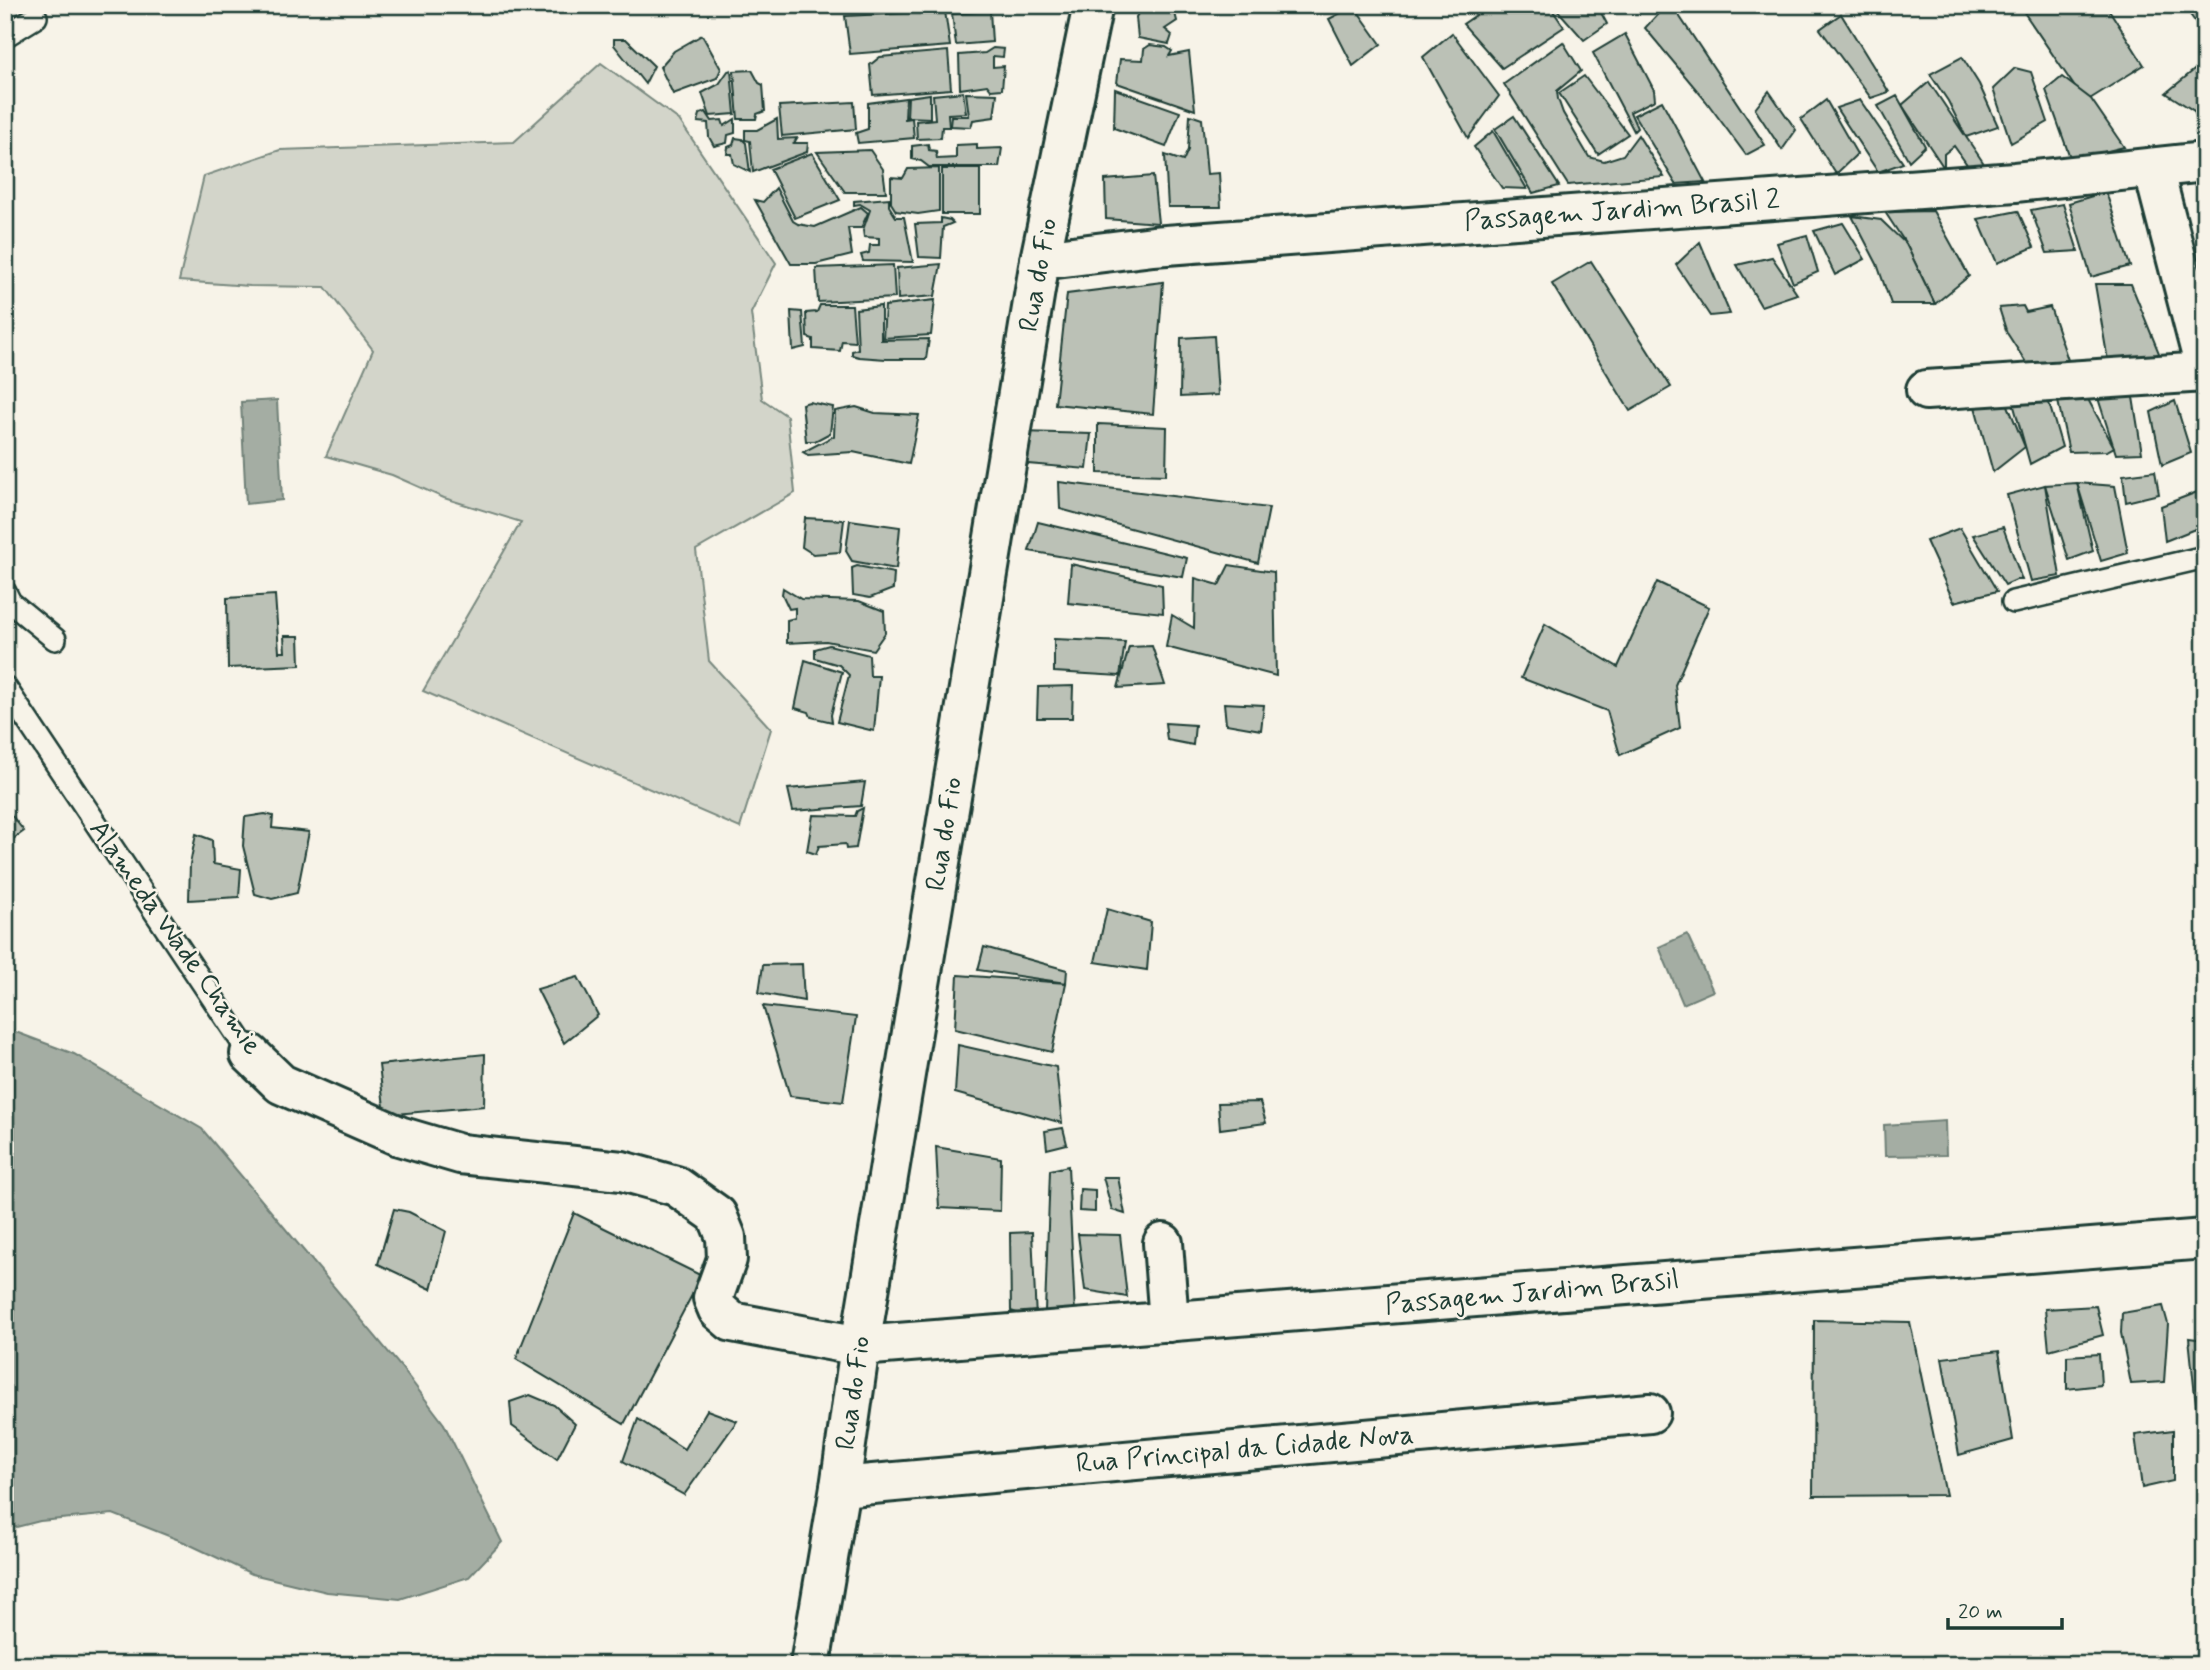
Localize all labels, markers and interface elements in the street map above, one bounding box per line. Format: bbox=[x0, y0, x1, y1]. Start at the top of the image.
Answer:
street label: Passagem Jardim Brasil 2 bbox=[1463, 181, 1781, 240]
street label: Rua do Fio bbox=[1011, 215, 1067, 335]
street label: Rua do Fio bbox=[918, 774, 972, 894]
street label: Alameda Wade Chamie bbox=[80, 813, 270, 1063]
street label: Passagem Jardim Brasil bbox=[1383, 1262, 1681, 1324]
street label: Rua do Fio bbox=[828, 1334, 880, 1452]
street label: Rua Principal da Cidade Nova bbox=[1074, 1417, 1416, 1483]
scale bar bbox=[1948, 1586, 2061, 1630]
text: 20 m bbox=[1958, 1598, 2003, 1626]

